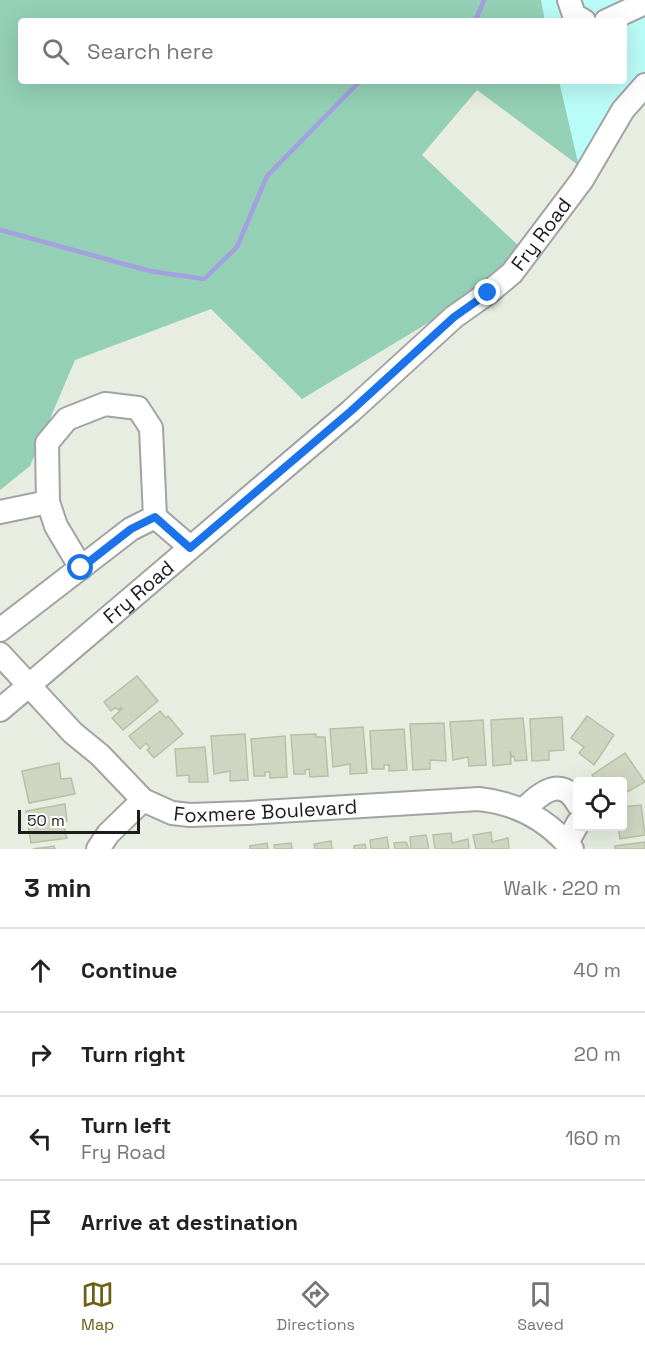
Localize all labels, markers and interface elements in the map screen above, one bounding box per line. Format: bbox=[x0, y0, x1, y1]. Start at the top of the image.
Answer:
search box bbox=[18, 18, 627, 84]
icon: search bbox=[39, 35, 72, 68]
text: Search here bbox=[87, 37, 214, 65]
street label: Fry Road bbox=[505, 192, 577, 276]
route end bbox=[474, 279, 500, 305]
route start bbox=[67, 554, 93, 580]
street label: Fry Road bbox=[98, 555, 179, 629]
map controls bbox=[573, 777, 627, 831]
button: locate bbox=[573, 777, 627, 831]
street label: Foxmere Boulevard bbox=[172, 793, 358, 828]
scale bar bbox=[18, 807, 140, 834]
text: 50 m bbox=[27, 810, 65, 831]
text: 3 min bbox=[24, 871, 92, 905]
text: Walk · 220 m bbox=[503, 875, 621, 901]
icon: ahead bbox=[24, 954, 57, 987]
text: Continue bbox=[81, 956, 177, 984]
text: 40 m bbox=[573, 957, 621, 983]
icon: right bbox=[24, 1038, 57, 1071]
text: Turn right bbox=[81, 1040, 186, 1068]
text: 20 m bbox=[574, 1041, 621, 1067]
text: Turn left bbox=[81, 1111, 171, 1139]
icon: left bbox=[24, 1122, 57, 1155]
text: 160 m bbox=[565, 1125, 621, 1151]
text: Fry Road bbox=[81, 1139, 166, 1165]
icon: arrive bbox=[24, 1206, 57, 1239]
text: Arrive at destination bbox=[81, 1208, 298, 1236]
tab: Map bbox=[81, 1278, 114, 1335]
tab: Directions bbox=[277, 1278, 355, 1335]
tab: Saved bbox=[517, 1278, 564, 1335]

